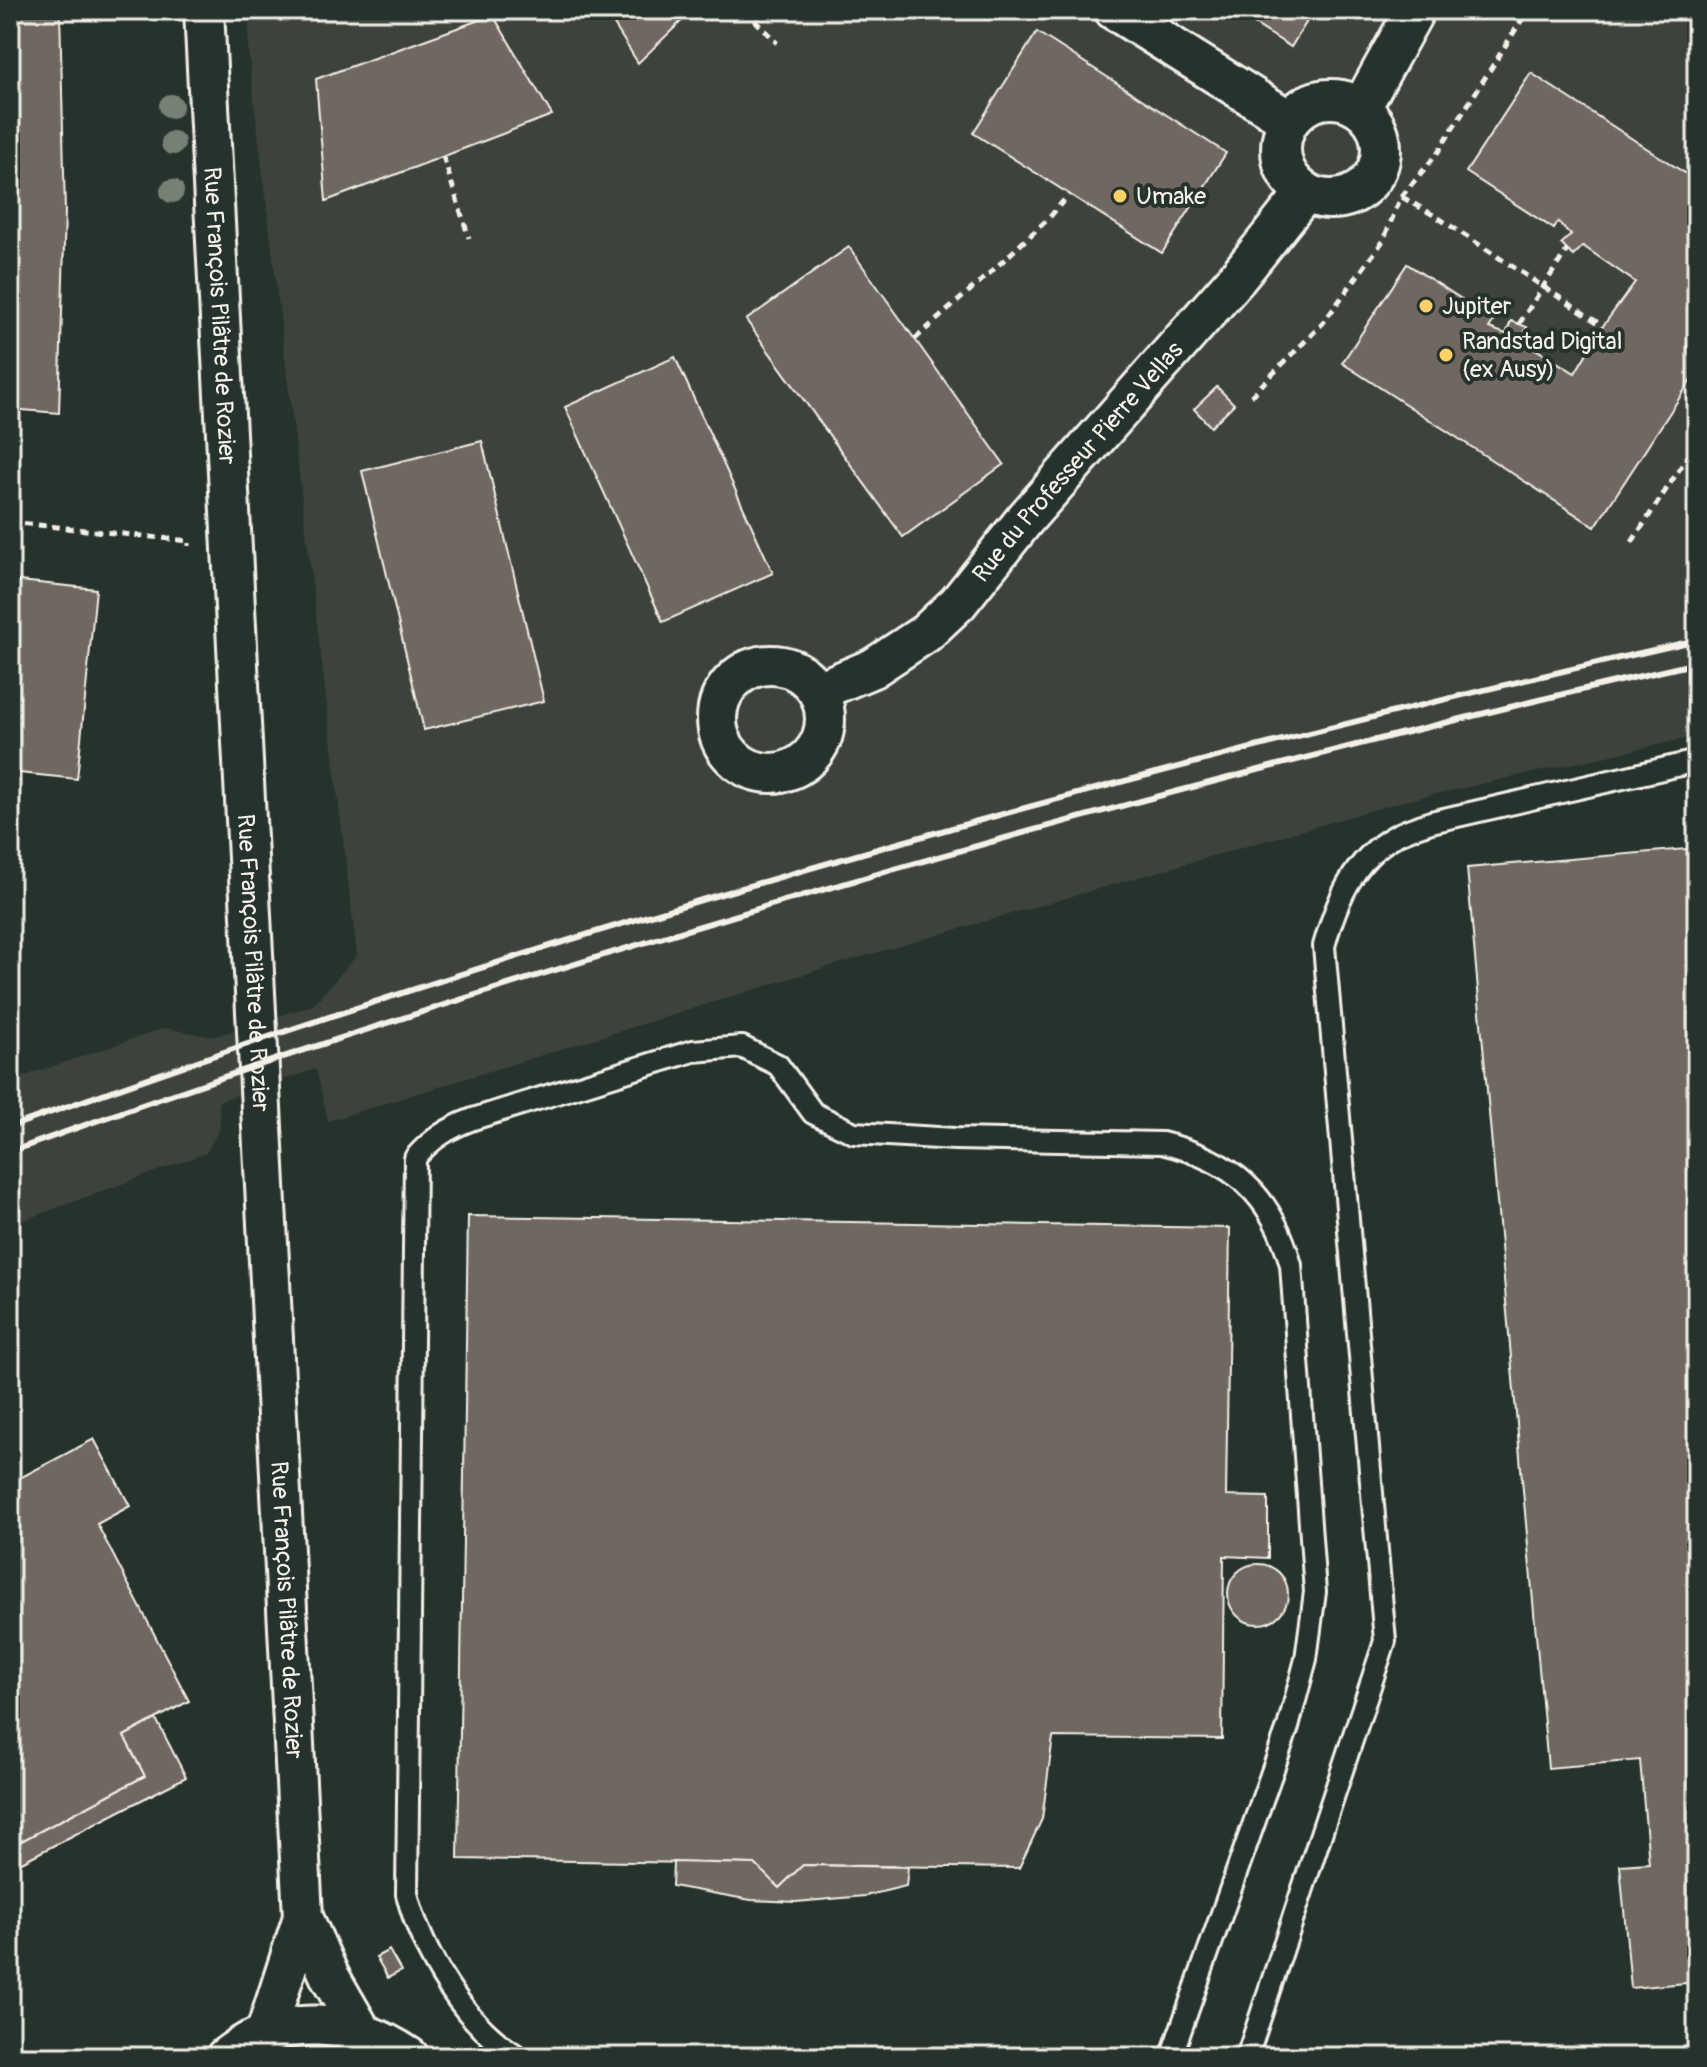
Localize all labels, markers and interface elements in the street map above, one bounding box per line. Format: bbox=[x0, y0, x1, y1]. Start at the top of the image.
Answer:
street label: Rue François Pilâtre de Rozier bbox=[198, 166, 242, 466]
place label: Umake bbox=[1136, 182, 1206, 211]
marker: Umake bbox=[1111, 187, 1129, 205]
place label: Jupiter bbox=[1442, 292, 1512, 321]
marker: Jupiter bbox=[1417, 297, 1435, 315]
place label: Randstad Digital (ex Ausy) bbox=[1462, 327, 1622, 384]
street label: Rue du Professeur Pierre Vellas bbox=[966, 335, 1189, 588]
marker: Randstad Digital (ex Ausy) bbox=[1437, 346, 1455, 364]
street label: Rue François Pilâtre de Rozier bbox=[231, 813, 276, 1113]
street label: Rue François Pilâtre de Rozier bbox=[265, 1460, 309, 1760]

